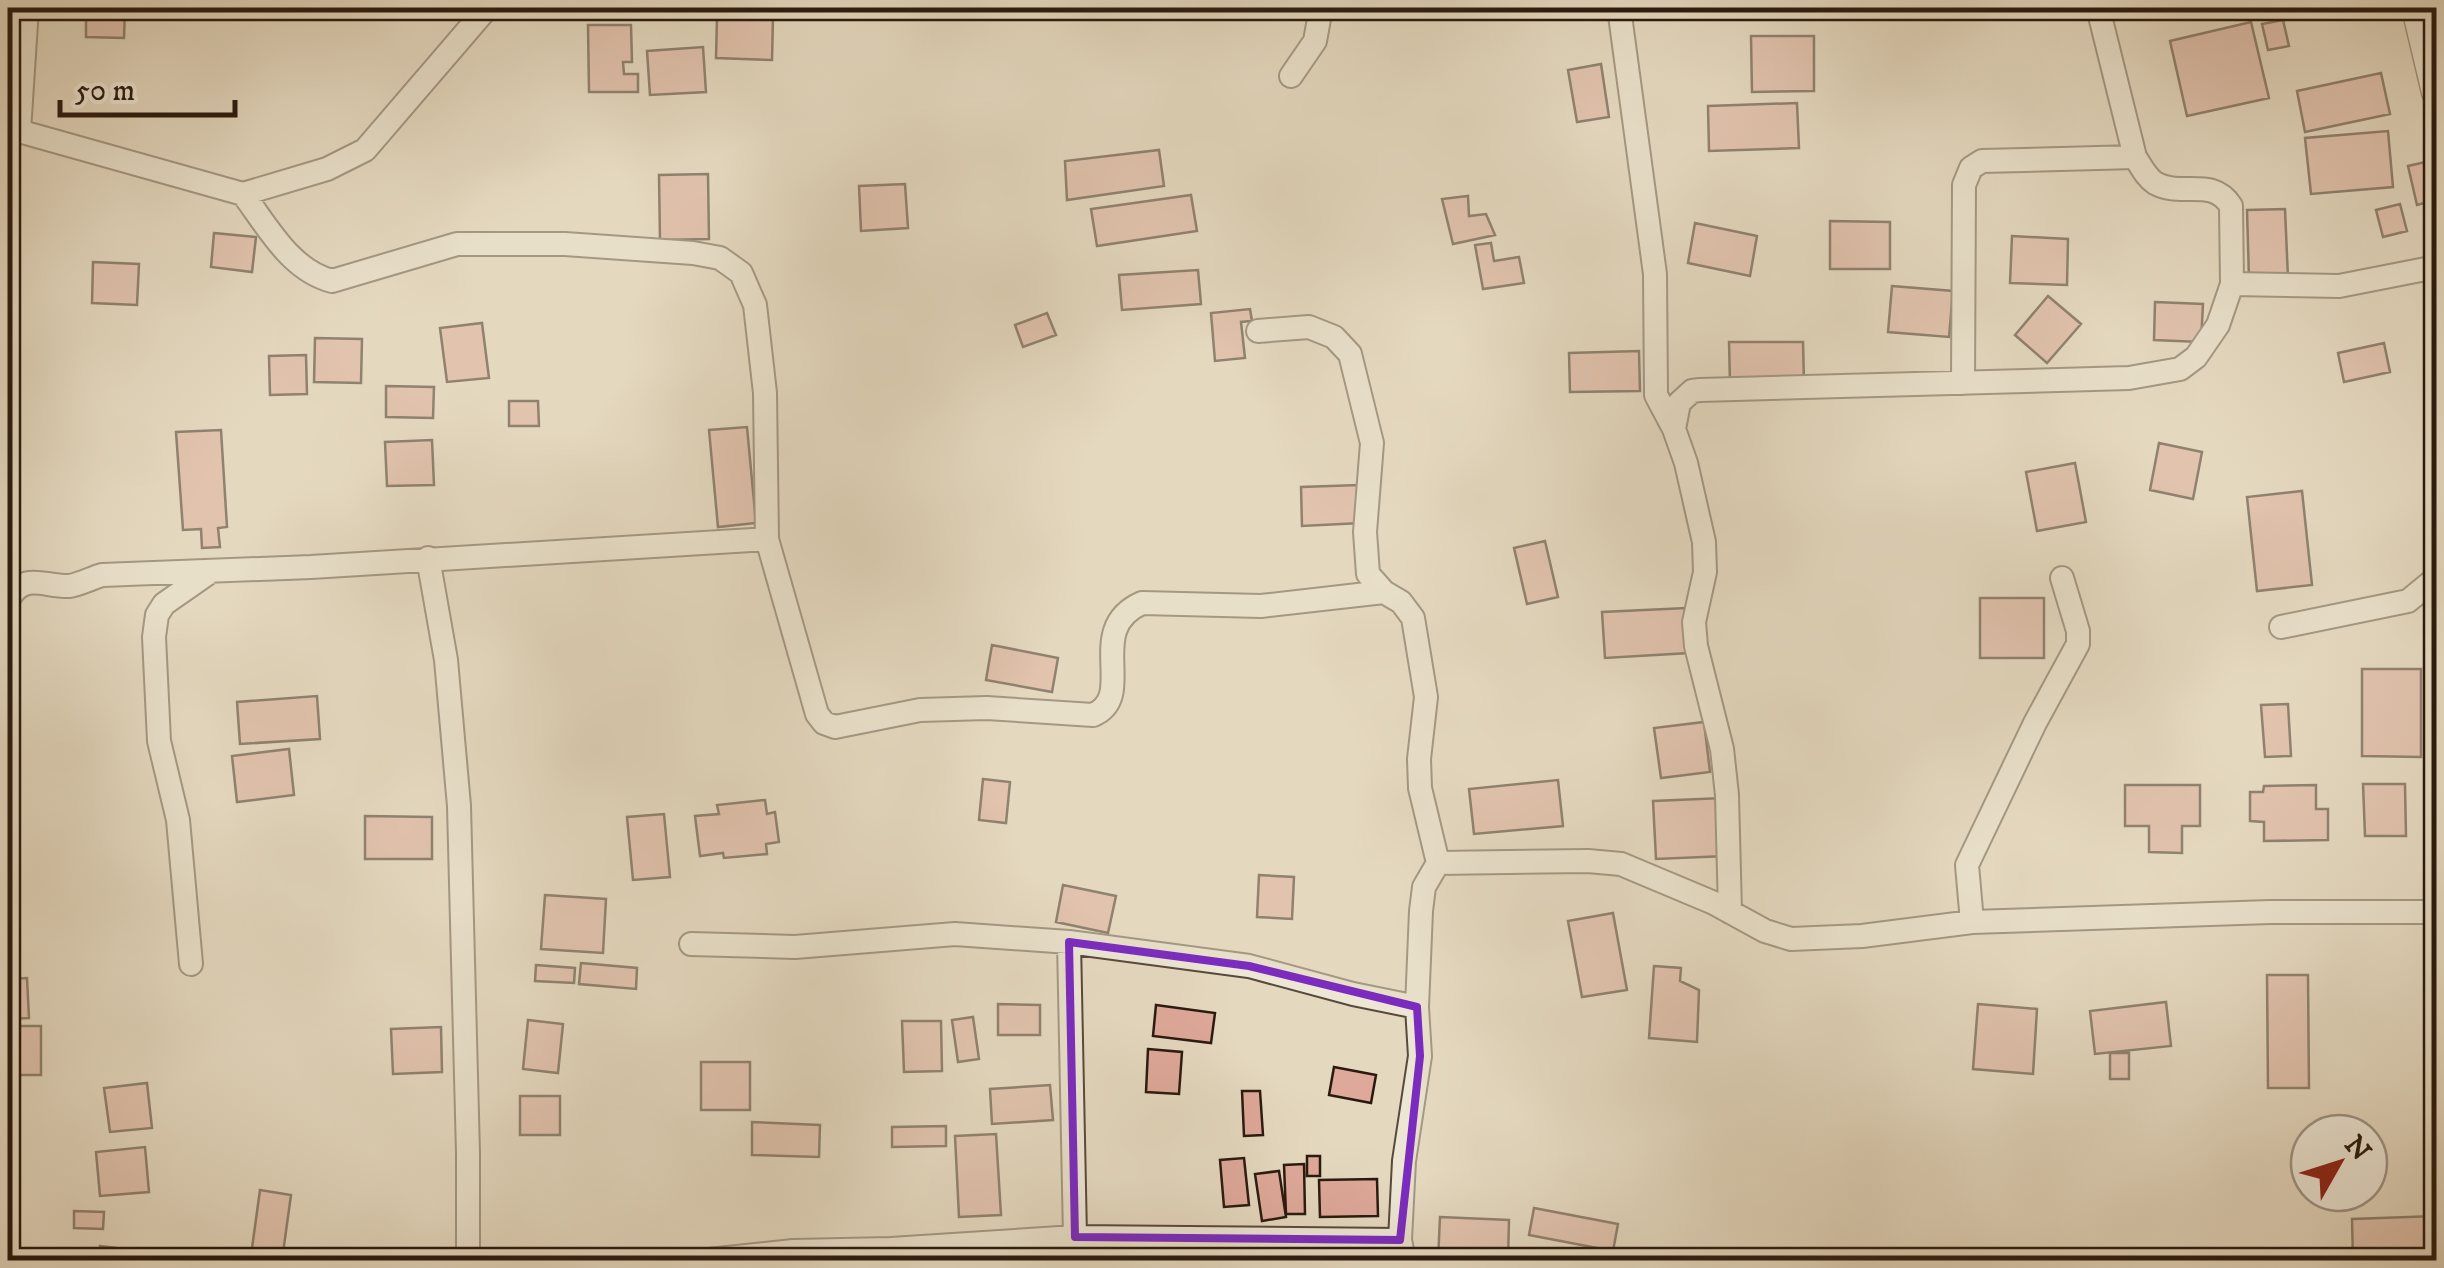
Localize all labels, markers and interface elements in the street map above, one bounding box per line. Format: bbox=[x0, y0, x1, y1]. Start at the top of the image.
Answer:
scale bar bbox=[60, 55, 235, 117]
text: 50 m bbox=[75, 73, 135, 110]
north arrow bbox=[2289, 1113, 2389, 1213]
text: N bbox=[2336, 1128, 2378, 1168]

